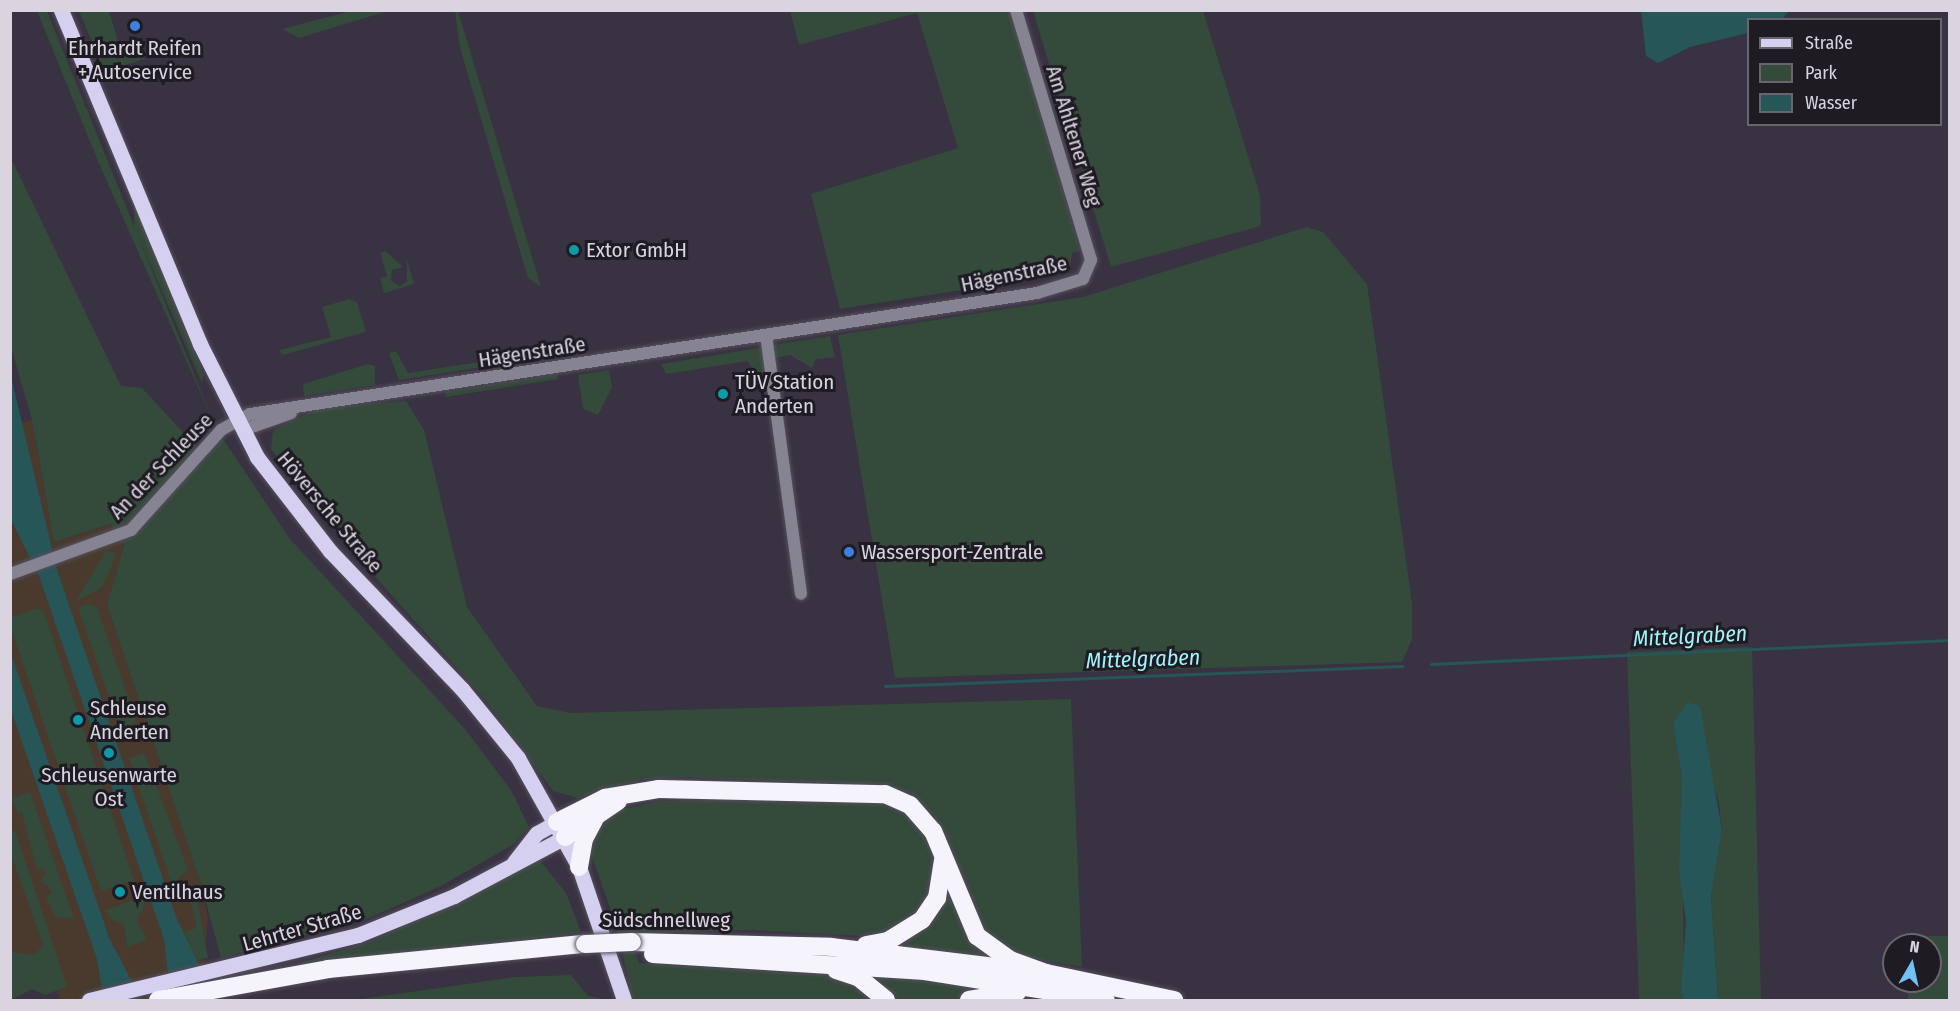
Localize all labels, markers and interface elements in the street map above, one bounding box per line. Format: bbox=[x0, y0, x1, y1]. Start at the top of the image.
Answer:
legend bbox=[1747, 18, 1942, 126]
marker: Ehrhardt Reifen + Autoservice bbox=[128, 19, 142, 33]
text: Straße bbox=[1805, 32, 1853, 54]
place label: Ehrhardt Reifen + Autoservice bbox=[68, 35, 202, 85]
street label: Am Ahltener Weg bbox=[1041, 62, 1107, 210]
text: Park bbox=[1805, 62, 1837, 84]
text: Wasser bbox=[1805, 92, 1857, 114]
place label: Extor GmbH bbox=[586, 237, 687, 263]
marker: Extor GmbH bbox=[567, 243, 581, 257]
street label: Hägenstraße bbox=[958, 250, 1070, 298]
street label: Hägenstraße bbox=[477, 331, 587, 373]
place label: TÜV Station Anderten bbox=[735, 369, 834, 419]
marker: TÜV Station Anderten bbox=[716, 387, 730, 401]
street label: An der Schleuse bbox=[104, 408, 218, 524]
street label: Höversche Straße bbox=[272, 446, 388, 578]
place label: Wassersport-Zentrale bbox=[861, 539, 1043, 565]
marker: Wassersport-Zentrale bbox=[842, 545, 856, 559]
water label: Mittelgraben bbox=[1632, 620, 1748, 652]
water label: Mittelgraben bbox=[1085, 644, 1201, 674]
place label: Schleuse Anderten bbox=[90, 695, 169, 745]
marker: Schleuse Anderten bbox=[71, 713, 85, 727]
marker: Schleusenwarte Ost bbox=[102, 746, 116, 760]
place label: Schleusenwarte Ost bbox=[41, 762, 177, 812]
place label: Ventilhaus bbox=[132, 879, 223, 905]
marker: Ventilhaus bbox=[113, 885, 127, 899]
street label: Lehrter Straße bbox=[240, 899, 364, 957]
street label: Südschnellweg bbox=[602, 907, 730, 933]
north arrow bbox=[1882, 933, 1942, 993]
text: N bbox=[1908, 937, 1921, 957]

